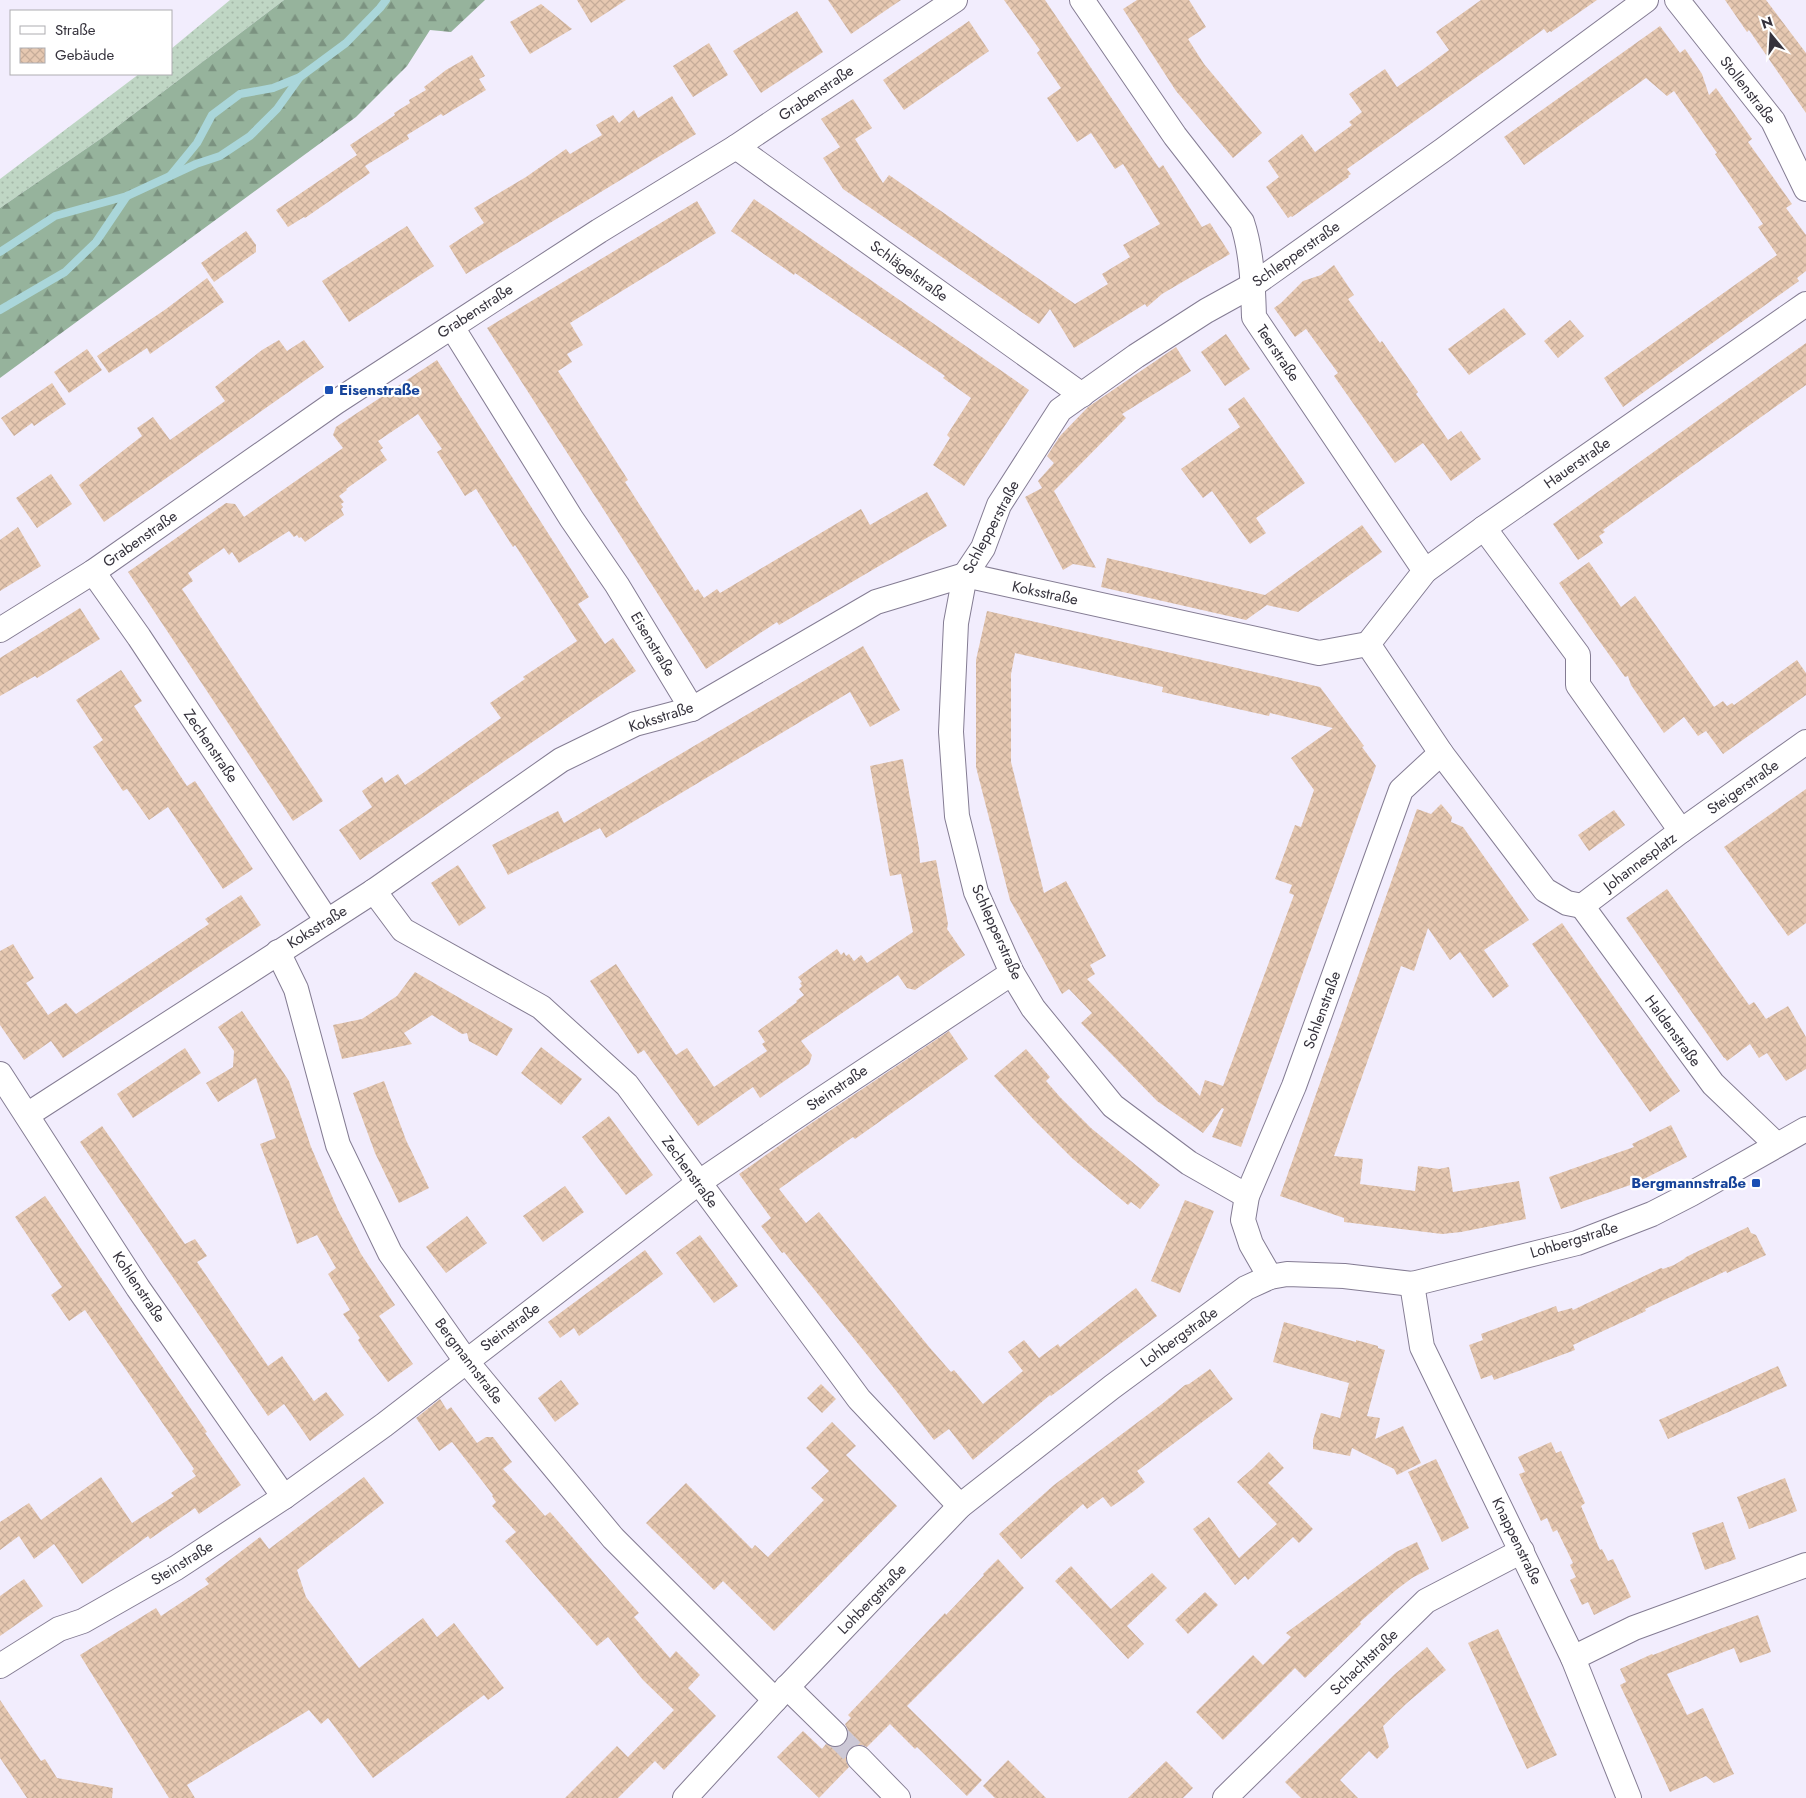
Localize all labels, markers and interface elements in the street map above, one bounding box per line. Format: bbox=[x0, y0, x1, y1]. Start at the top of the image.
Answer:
legend bbox=[10, 10, 172, 75]
north arrow bbox=[1746, 10, 1796, 60]
text: N bbox=[1759, 11, 1775, 34]
text: Straße bbox=[55, 19, 96, 41]
text: Gebäude bbox=[55, 44, 115, 66]
street label: Stollenstraße bbox=[1714, 51, 1782, 129]
street label: Grabenstraße bbox=[774, 60, 858, 126]
street label: Schlepperstraße bbox=[1248, 215, 1345, 292]
street label: Schlägelstraße bbox=[865, 235, 953, 307]
street label: Grabenstraße bbox=[433, 278, 517, 344]
street label: Teerstraße bbox=[1251, 320, 1305, 386]
place label: Eisenstraße bbox=[339, 379, 420, 401]
marker: Eisenstraße bbox=[323, 384, 335, 396]
street label: Hauerstraße bbox=[1539, 432, 1615, 494]
street label: Schlepperstraße bbox=[957, 476, 1025, 577]
street label: Grabenstraße bbox=[98, 505, 182, 573]
street label: Koksstraße bbox=[1010, 575, 1080, 611]
street label: Eisenstraße bbox=[625, 607, 681, 681]
street label: Koksstraße bbox=[626, 696, 697, 738]
street label: Zechenstraße bbox=[178, 705, 244, 787]
street label: Steigerstraße bbox=[1703, 754, 1784, 820]
street label: Johannesplatz bbox=[1597, 827, 1681, 898]
street label: Schlepperstraße bbox=[966, 881, 1028, 984]
street label: Koksstraße bbox=[283, 900, 351, 954]
street label: Sohlenstraße bbox=[1298, 968, 1346, 1052]
street label: Haldenstraße bbox=[1639, 991, 1707, 1072]
street label: Steinstraße bbox=[802, 1059, 872, 1117]
street label: Zechenstraße bbox=[656, 1131, 724, 1213]
place label: Bergmannstraße bbox=[1631, 1172, 1746, 1194]
marker: Bergmannstraße bbox=[1750, 1177, 1762, 1189]
street label: Lohbergstraße bbox=[1527, 1216, 1621, 1264]
street label: Kohlenstraße bbox=[107, 1247, 171, 1327]
street label: Steinstraße bbox=[476, 1297, 545, 1357]
street label: Lohbergstraße bbox=[1136, 1301, 1222, 1373]
street label: Bergmannstraße bbox=[429, 1313, 509, 1409]
street label: Knappenstraße bbox=[1486, 1494, 1548, 1589]
street label: Steinstraße bbox=[147, 1535, 218, 1591]
street label: Lohbergstraße bbox=[833, 1559, 912, 1639]
street label: Schachtstraße bbox=[1325, 1624, 1403, 1700]

